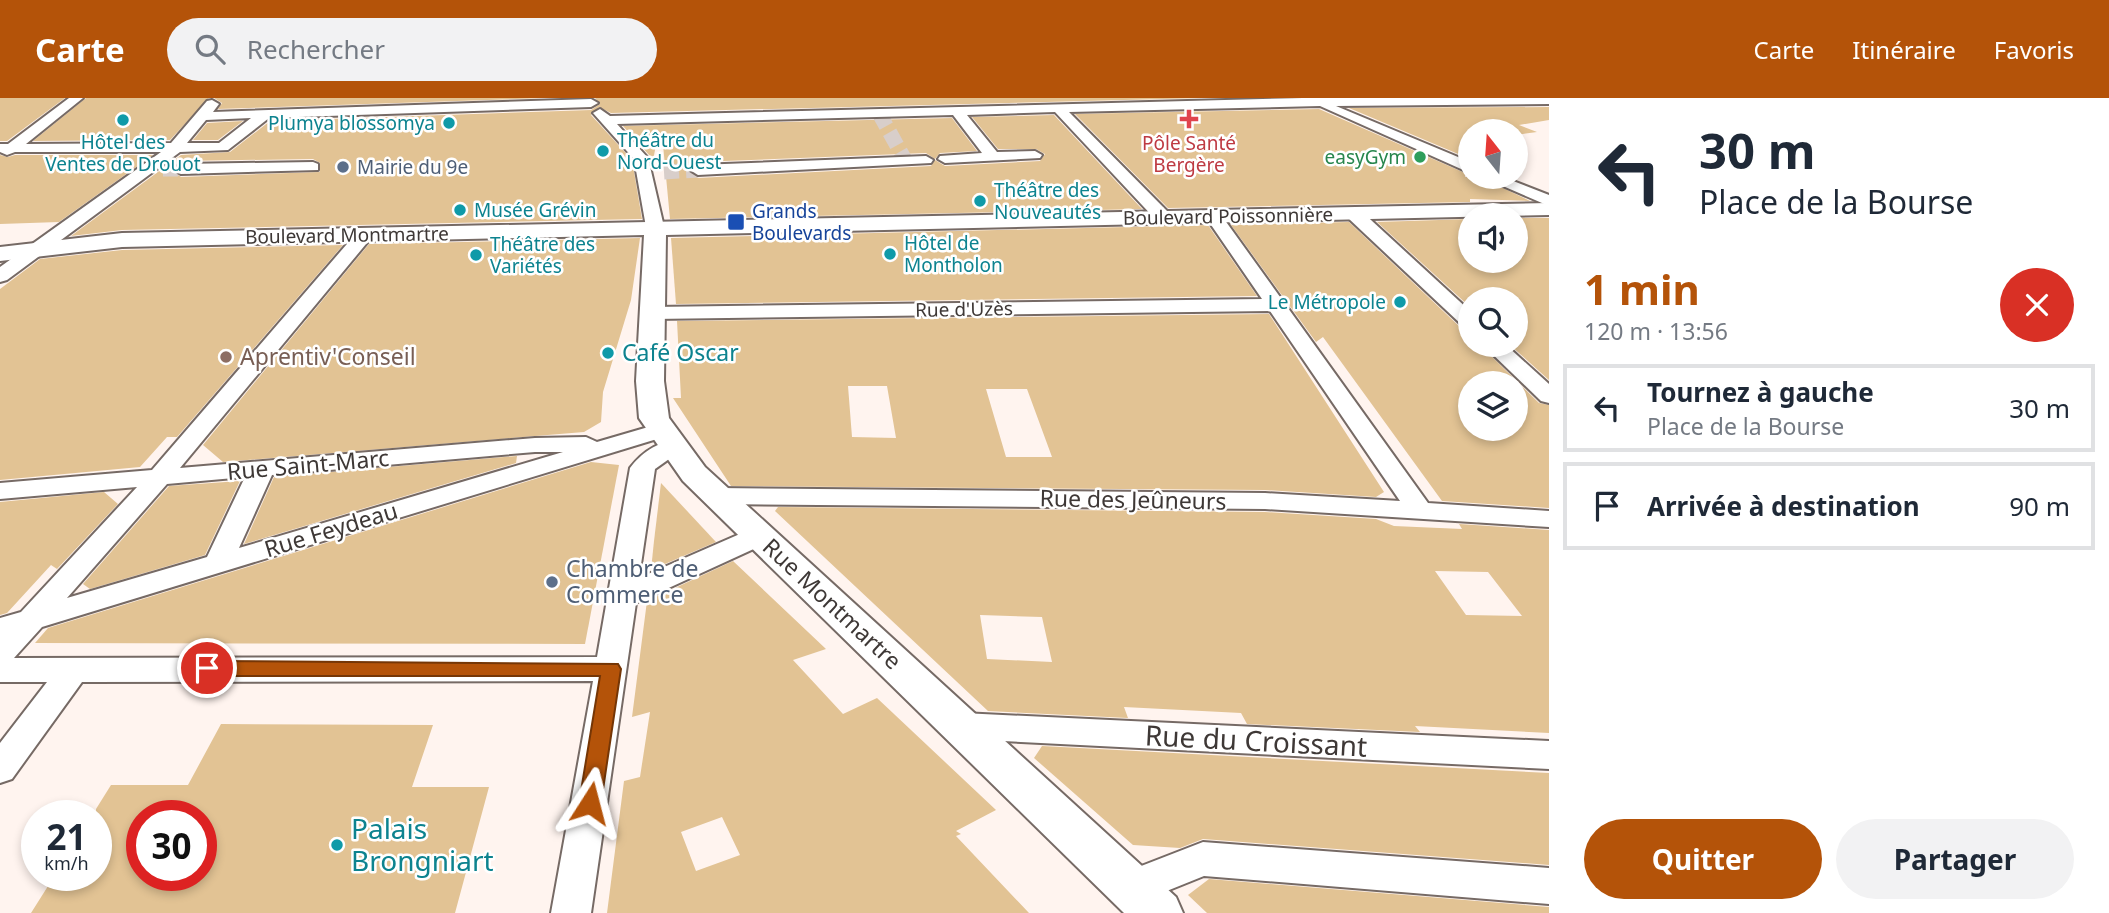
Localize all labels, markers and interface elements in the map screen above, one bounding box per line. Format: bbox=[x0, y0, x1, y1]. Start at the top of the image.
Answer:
search box bbox=[167, 18, 657, 81]
text: Carte bbox=[35, 27, 125, 72]
icon: search bbox=[191, 30, 229, 68]
text: Rechercher bbox=[247, 31, 385, 67]
text: Carte bbox=[1754, 33, 1814, 66]
text: Itinéraire bbox=[1852, 33, 1956, 66]
text: Favoris bbox=[1994, 33, 2074, 66]
marker: Pôle Santé Bergère bbox=[1179, 109, 1199, 129]
place label: Plumya blossomya bbox=[268, 110, 435, 136]
marker: Hôtel des Ventes de Drouot bbox=[115, 112, 131, 128]
marker: Plumya blossomya bbox=[441, 115, 457, 131]
text: 30 m bbox=[1699, 117, 1816, 183]
north arrow bbox=[1458, 119, 1528, 189]
map controls bbox=[1458, 119, 1528, 441]
icon: left bbox=[1584, 126, 1675, 217]
place label: Théâtre du Nord-Ouest bbox=[617, 127, 722, 175]
place label: Hôtel des Ventes de Drouot bbox=[45, 129, 201, 177]
place label: Pôle Santé Bergère bbox=[1142, 130, 1236, 178]
marker: Théâtre du Nord-Ouest bbox=[595, 143, 611, 159]
place label: easyGym bbox=[1325, 144, 1406, 170]
marker: easyGym bbox=[1412, 149, 1428, 165]
place label: Mairie du 9e bbox=[357, 154, 468, 180]
marker: Mairie du 9e bbox=[335, 159, 351, 175]
place label: Théâtre des Nouveautés bbox=[994, 177, 1101, 225]
text: Place de la Bourse bbox=[1699, 180, 1973, 223]
marker: Théâtre des Nouveautés bbox=[972, 193, 988, 209]
place label: Musée Grévin bbox=[474, 197, 596, 223]
place label: Grands Boulevards bbox=[752, 198, 851, 246]
street label: Boulevard Poissonnière bbox=[1123, 201, 1333, 231]
marker: Musée Grévin bbox=[452, 202, 468, 218]
button: sound bbox=[1458, 203, 1528, 273]
marker: Grands Boulevards bbox=[726, 212, 746, 232]
street label: Boulevard Montmartre bbox=[245, 220, 449, 250]
place label: Hôtel de Montholon bbox=[904, 230, 1003, 278]
place label: Théâtre des Variétés bbox=[490, 231, 595, 279]
marker: Hôtel de Montholon bbox=[882, 246, 898, 262]
marker: Théâtre des Variétés bbox=[468, 247, 484, 263]
text: 1 min bbox=[1584, 260, 1700, 317]
button: close bbox=[2000, 268, 2074, 342]
button: search bbox=[1458, 287, 1528, 357]
place label: Le Métropole bbox=[1268, 289, 1386, 315]
marker: Le Métropole bbox=[1392, 294, 1408, 310]
street label: Rue d'Uzès bbox=[915, 295, 1013, 323]
text: 120 m · 13:56 bbox=[1584, 315, 1728, 347]
place label: Café Oscar bbox=[622, 336, 739, 368]
place label: Aprentiv'Conseil bbox=[240, 340, 416, 372]
marker: Café Oscar bbox=[600, 345, 616, 361]
marker: Aprentiv'Conseil bbox=[218, 349, 234, 365]
button: layers bbox=[1458, 371, 1528, 441]
text: Tournez à gauche bbox=[1647, 374, 1874, 410]
icon: left bbox=[1588, 389, 1626, 427]
text: 30 m bbox=[2009, 390, 2070, 426]
text: Place de la Bourse bbox=[1647, 410, 1844, 442]
street label: Rue Saint-Marc bbox=[225, 441, 390, 487]
street label: Rue des Jeûneurs bbox=[1039, 481, 1227, 517]
icon: arrive bbox=[1588, 487, 1626, 525]
text: Arrivée à destination bbox=[1647, 488, 1920, 524]
text: 90 m bbox=[2009, 488, 2070, 524]
street label: Rue Feydeau bbox=[260, 494, 401, 565]
street label: Rue Montmartre bbox=[756, 531, 909, 676]
place label: Chambre de Commerce bbox=[566, 552, 698, 610]
marker: Chambre de Commerce bbox=[544, 574, 560, 590]
pin bbox=[177, 638, 237, 698]
icon: arrive bbox=[188, 649, 226, 687]
street label: Rue du Croissant bbox=[1144, 715, 1368, 765]
position arrow bbox=[553, 766, 627, 840]
speed limit sign: 30 bbox=[126, 800, 217, 891]
place label: Palais Brongniart bbox=[351, 809, 494, 879]
text: 21 bbox=[46, 813, 87, 860]
button: Quitter bbox=[1584, 819, 1822, 899]
button: Partager bbox=[1836, 819, 2074, 899]
marker: Palais Brongniart bbox=[329, 837, 345, 853]
text: km/h bbox=[44, 851, 89, 875]

